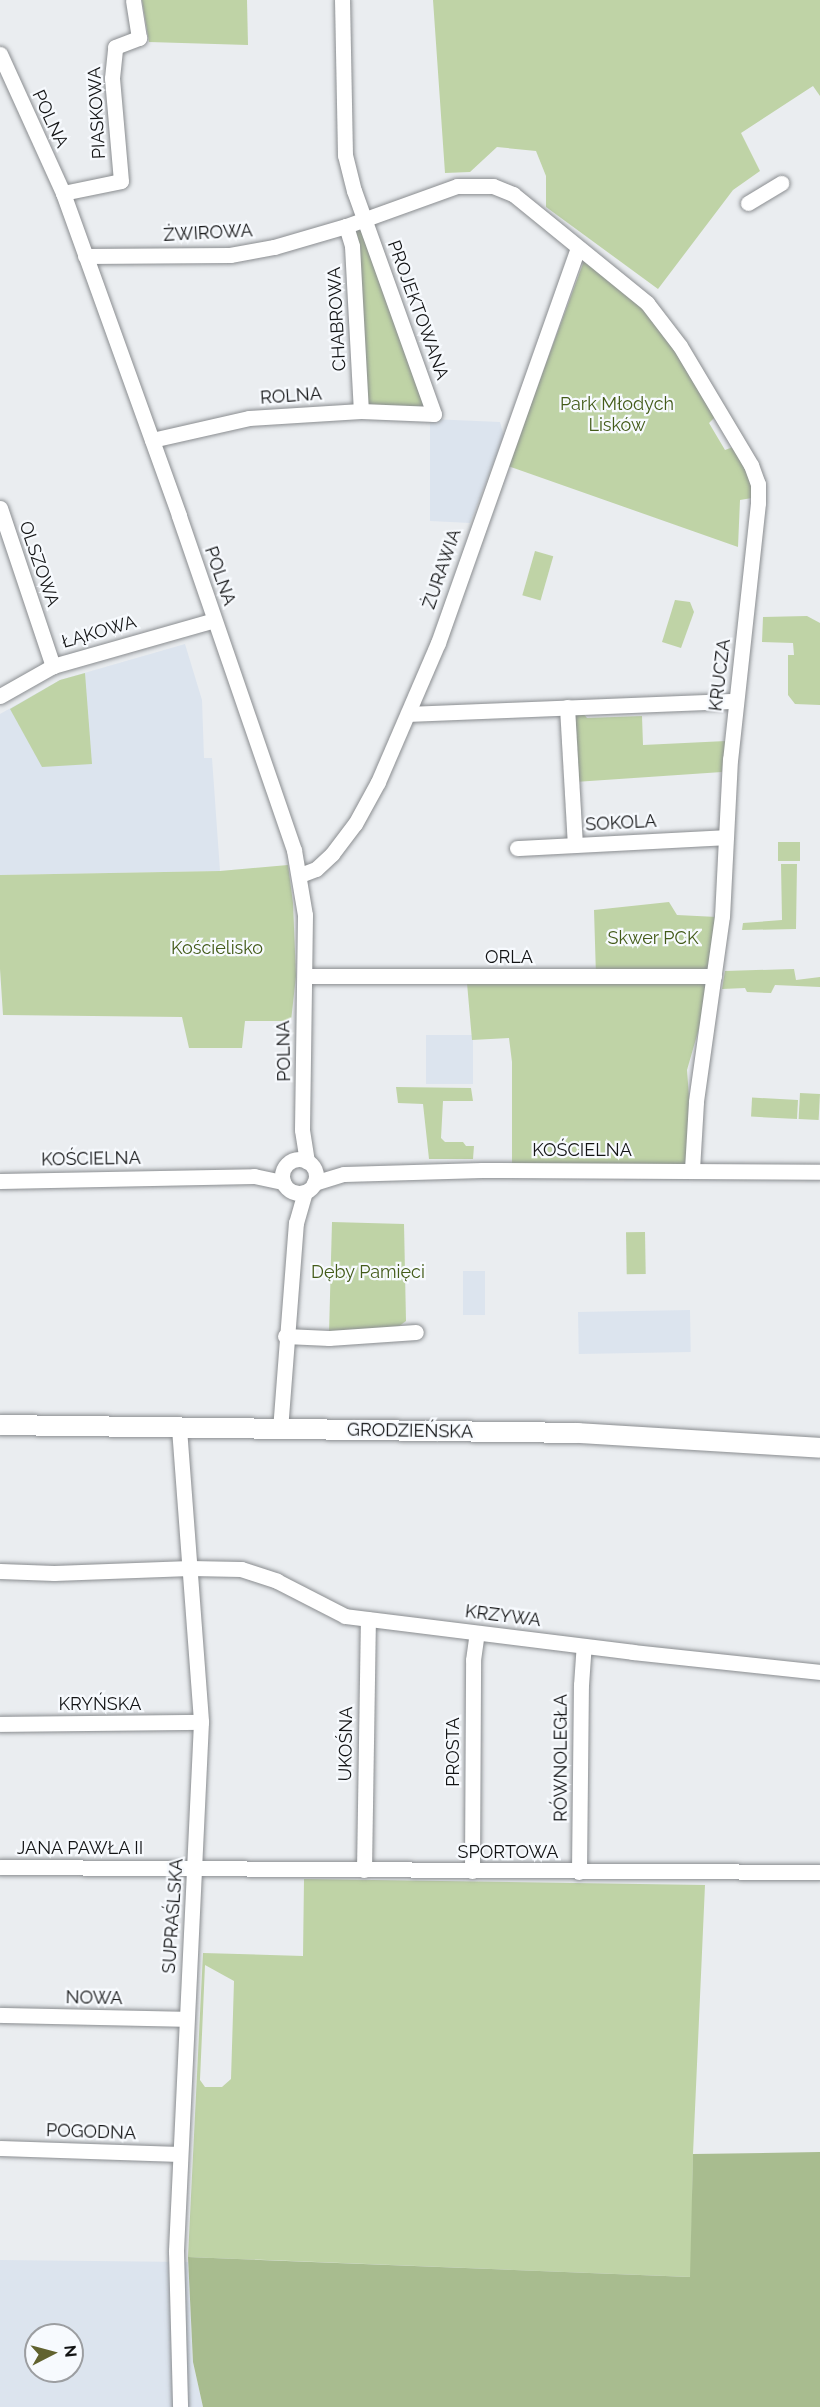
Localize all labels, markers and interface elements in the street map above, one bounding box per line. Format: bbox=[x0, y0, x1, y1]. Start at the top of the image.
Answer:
street label: PIASKOWA bbox=[84, 66, 110, 160]
street label: POLNA bbox=[27, 87, 73, 151]
street label: ŻWIROWA bbox=[163, 220, 253, 246]
street label: PROJEKTOWANA bbox=[383, 237, 453, 383]
street label: CHABROWA bbox=[323, 266, 351, 372]
street label: ROLNA bbox=[259, 383, 323, 409]
park label: Park Młodych Lisków bbox=[560, 394, 674, 436]
street label: OLSZOWA bbox=[14, 518, 64, 610]
street label: ŻURAWIA bbox=[418, 526, 466, 612]
street label: POLNA bbox=[200, 544, 240, 608]
street label: ŁĄKOWA bbox=[59, 611, 139, 653]
street label: KRUCZA bbox=[705, 638, 735, 712]
street label: SOKOLA bbox=[585, 810, 657, 836]
park label: Skwer PCK bbox=[607, 927, 699, 949]
park label: Kościelisko bbox=[171, 937, 263, 959]
street label: ORLA bbox=[485, 946, 533, 968]
street label: POLNA bbox=[273, 1020, 295, 1082]
street label: KOŚCIELNA bbox=[532, 1139, 632, 1161]
street label: KOŚCIELNA bbox=[41, 1147, 141, 1171]
park label: Dęby Pamięci bbox=[311, 1261, 425, 1283]
street label: GRODZIEŃSKA bbox=[347, 1419, 473, 1443]
street label: KRZYWA bbox=[464, 1601, 542, 1631]
street label: KRYŃSKA bbox=[58, 1693, 142, 1715]
street label: RÓWNOLEGŁA bbox=[550, 1694, 572, 1822]
street label: UKOŚNA bbox=[335, 1706, 357, 1782]
street label: PROSTA bbox=[442, 1717, 464, 1787]
street label: JANA PAWŁA II bbox=[16, 1837, 144, 1859]
street label: SPORTOWA bbox=[458, 1841, 558, 1863]
street label: SUPRAŚLSKA bbox=[158, 1858, 188, 1974]
street label: NOWA bbox=[65, 1987, 123, 2009]
street label: POGODNA bbox=[46, 2120, 136, 2144]
north arrow bbox=[24, 2323, 84, 2383]
text: N bbox=[60, 2344, 80, 2358]

